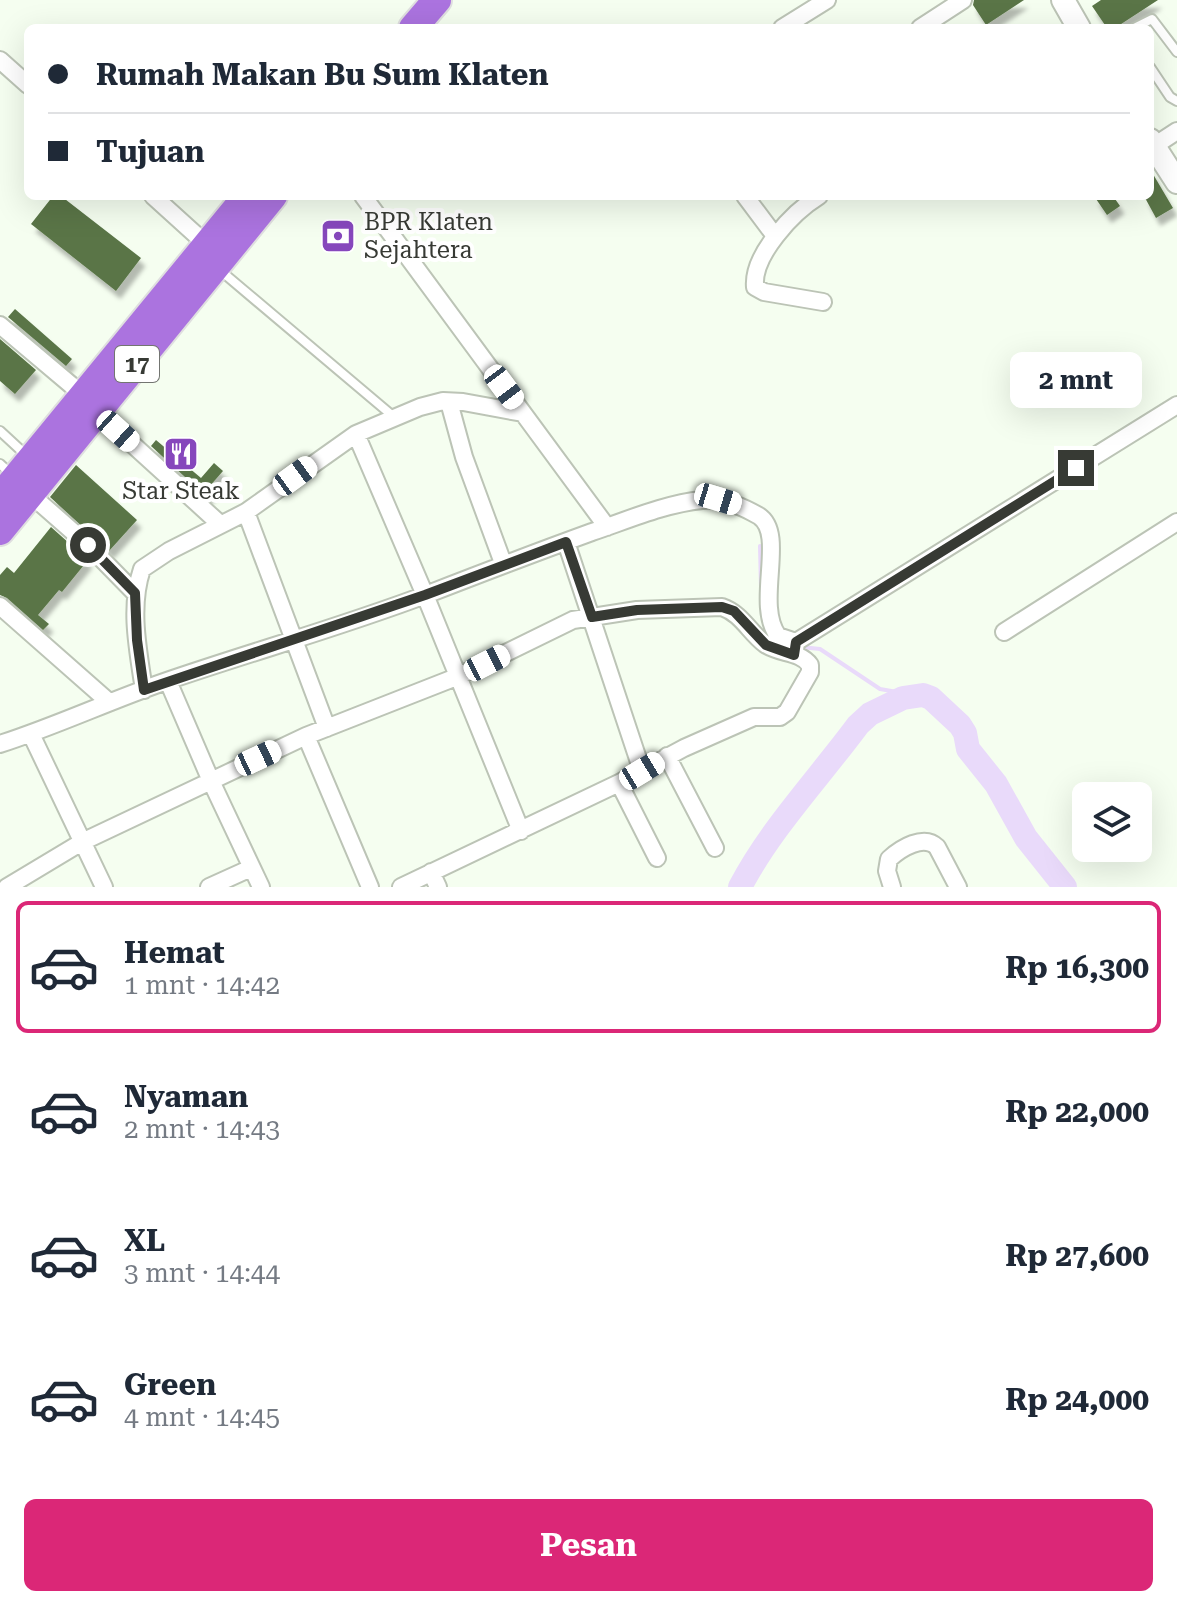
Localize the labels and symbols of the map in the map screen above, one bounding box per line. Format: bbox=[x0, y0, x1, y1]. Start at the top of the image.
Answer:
place label: BPR Klaten Sejahtera bbox=[364, 208, 493, 264]
bank icon: BPR Klaten Sejahtera bbox=[319, 217, 357, 255]
road number: 17 bbox=[115, 346, 159, 382]
callout: 2 mnt bbox=[1010, 352, 1142, 408]
car bbox=[480, 361, 528, 413]
car bbox=[92, 406, 144, 456]
restaurant icon: Star Steak bbox=[162, 435, 200, 473]
route end bbox=[1058, 450, 1094, 486]
car bbox=[269, 452, 321, 500]
place label: Star Steak bbox=[122, 477, 240, 505]
car bbox=[692, 481, 744, 517]
route start bbox=[70, 527, 106, 563]
car bbox=[460, 641, 514, 685]
car bbox=[231, 737, 285, 779]
car bbox=[615, 748, 669, 794]

